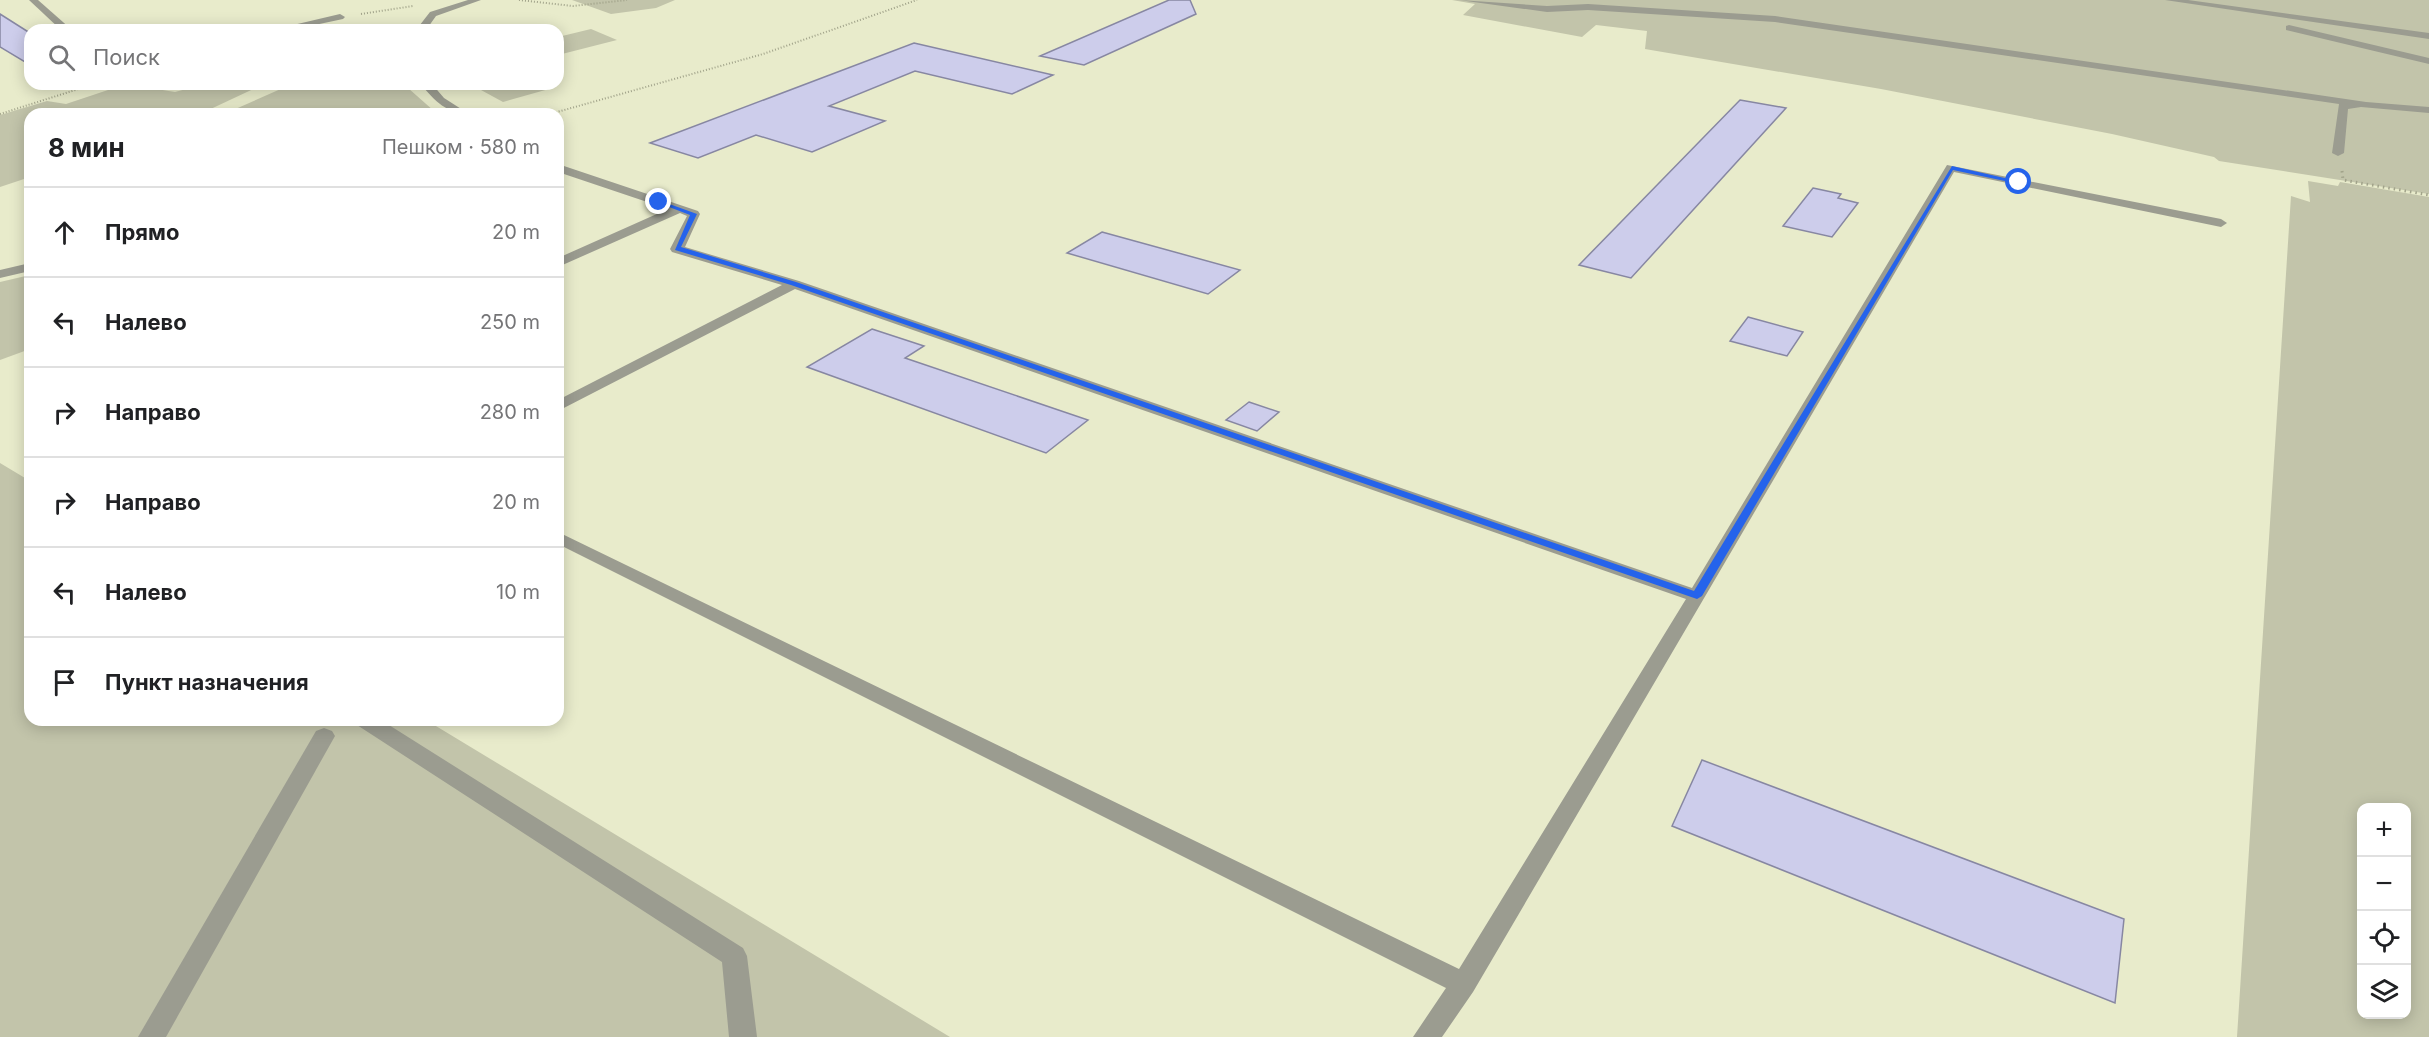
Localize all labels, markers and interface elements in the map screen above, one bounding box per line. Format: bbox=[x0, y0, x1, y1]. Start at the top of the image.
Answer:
search box bbox=[24, 24, 564, 90]
icon: search bbox=[45, 41, 78, 74]
text: Поиск bbox=[93, 44, 160, 70]
text: 8 мин bbox=[48, 132, 125, 163]
text: Пешком · 580 m bbox=[382, 135, 540, 159]
route start bbox=[2005, 168, 2031, 194]
route end bbox=[645, 188, 671, 214]
icon: ahead bbox=[48, 216, 81, 249]
text: Прямо bbox=[105, 219, 179, 245]
text: 20 m bbox=[492, 220, 540, 244]
icon: left bbox=[48, 306, 81, 339]
text: Налево bbox=[105, 309, 187, 335]
text: 250 m bbox=[480, 310, 540, 334]
icon: right bbox=[48, 396, 81, 429]
text: Направо bbox=[105, 399, 201, 425]
text: 280 m bbox=[480, 400, 540, 424]
icon: right bbox=[48, 486, 81, 519]
text: Направо bbox=[105, 489, 201, 515]
text: 20 m bbox=[492, 490, 540, 514]
icon: left bbox=[48, 576, 81, 609]
text: Налево bbox=[105, 579, 187, 605]
text: 10 m bbox=[496, 580, 540, 604]
icon: arrive bbox=[48, 666, 81, 699]
text: Пункт назначения bbox=[105, 669, 309, 695]
map controls bbox=[2357, 803, 2411, 1019]
button: + bbox=[2357, 803, 2411, 857]
button: − bbox=[2357, 857, 2411, 911]
button: locate bbox=[2357, 911, 2411, 965]
button: layers bbox=[2357, 965, 2411, 1019]

